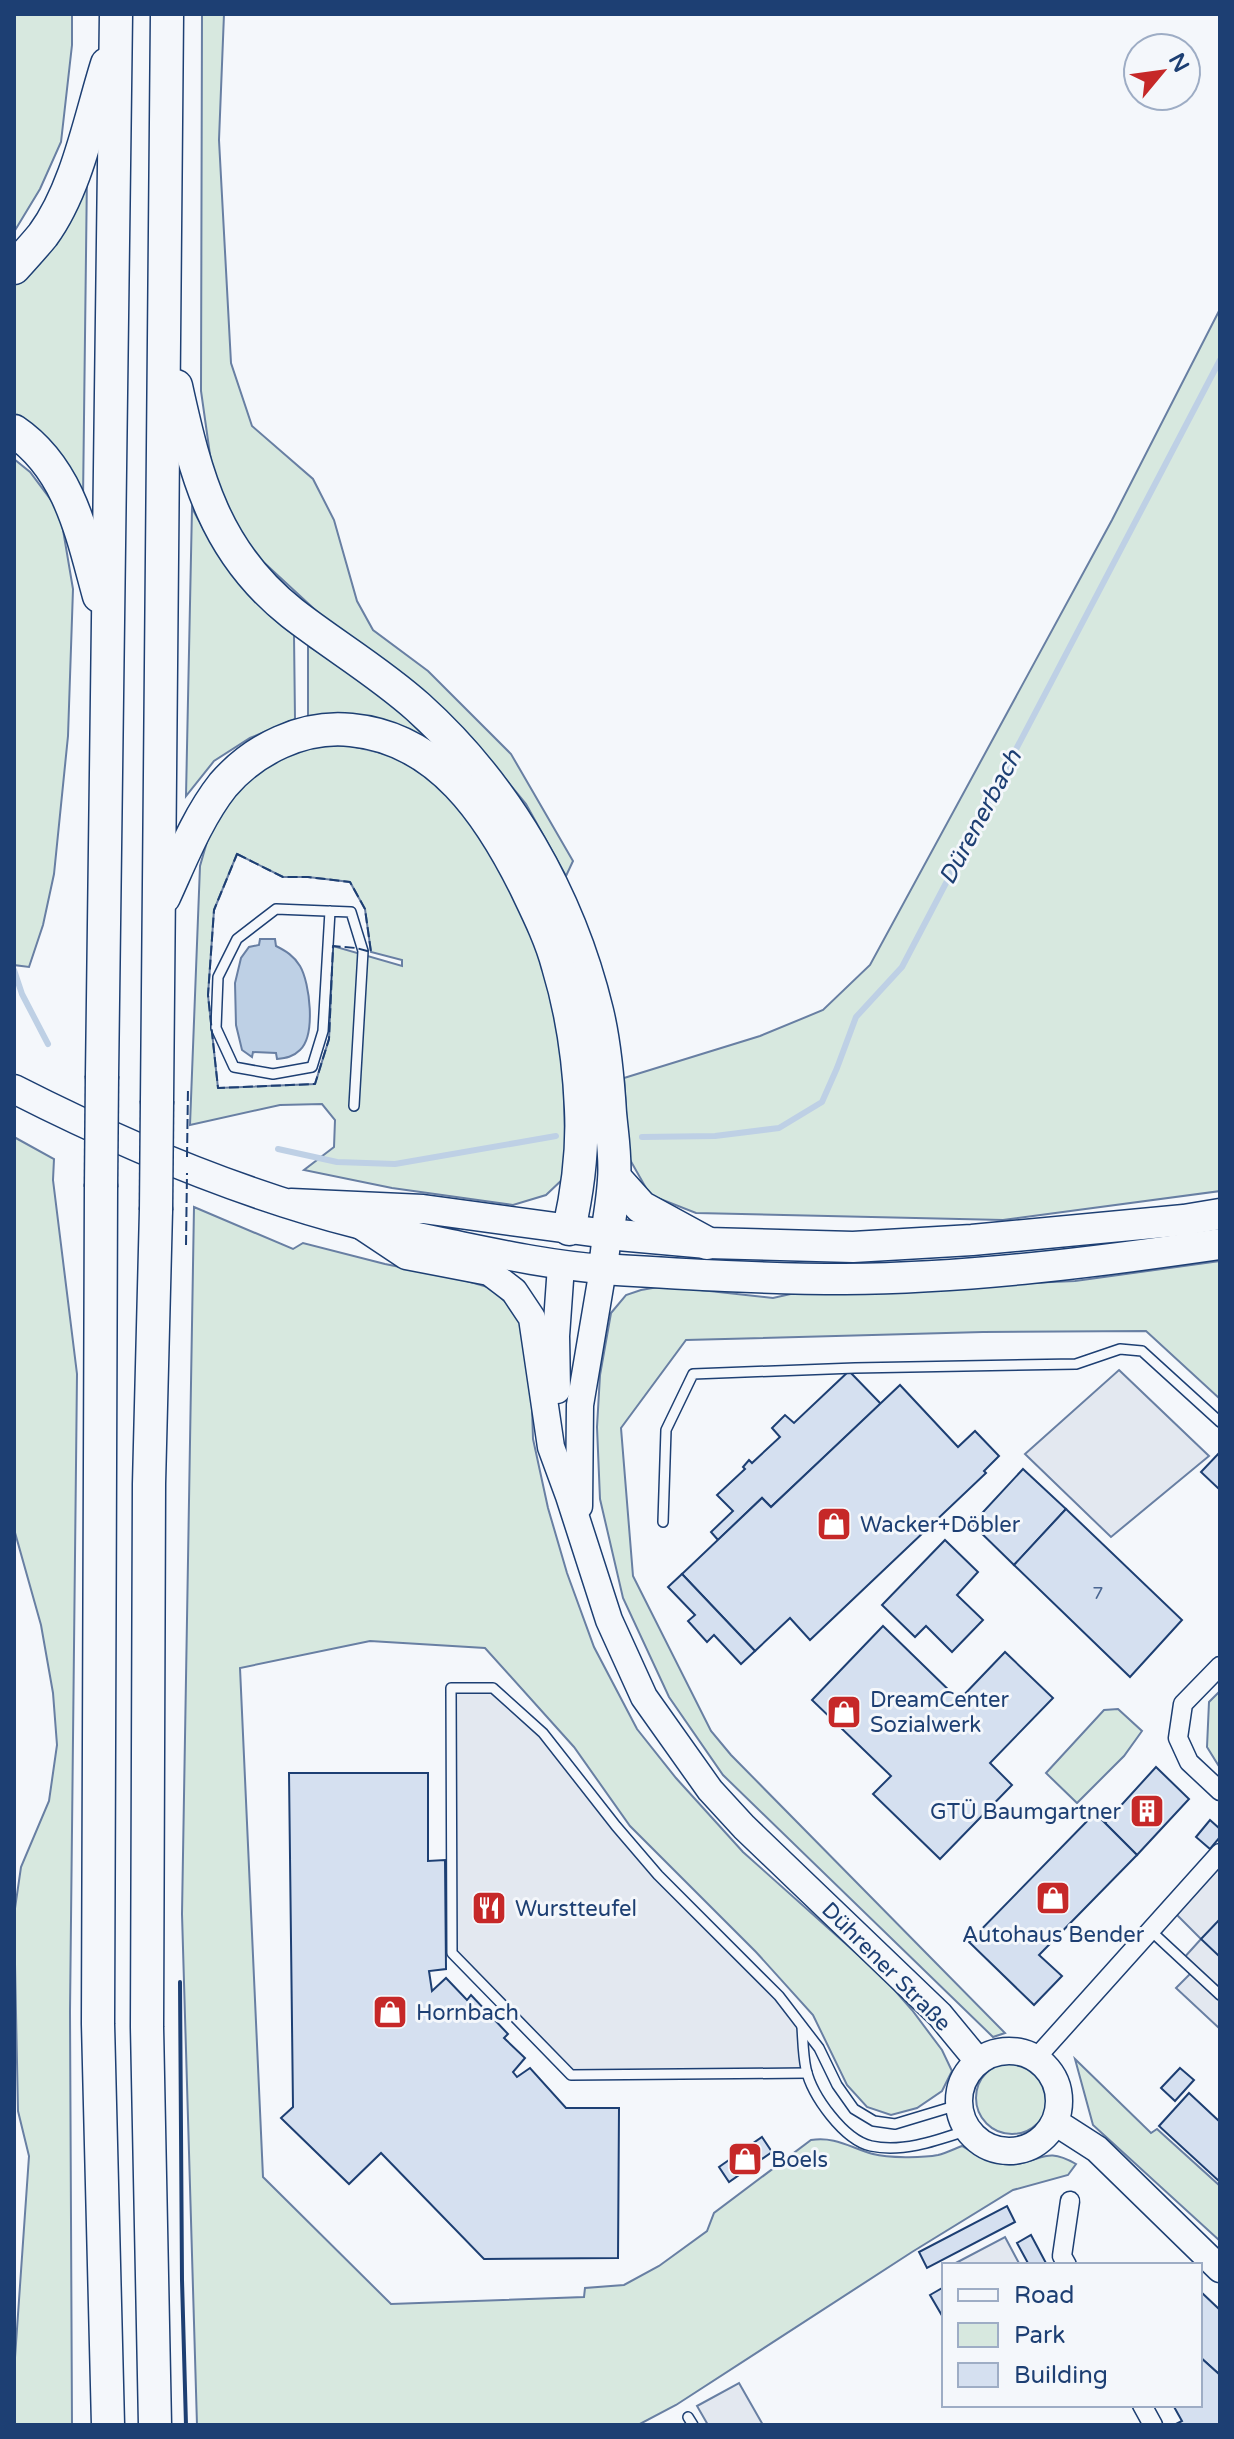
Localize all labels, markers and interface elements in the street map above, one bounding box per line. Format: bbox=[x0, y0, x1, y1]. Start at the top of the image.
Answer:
north arrow bbox=[1122, 32, 1202, 112]
text: N bbox=[1163, 49, 1194, 77]
water label: Dürenerbach bbox=[933, 744, 1029, 890]
shop icon: Wacker+Döbler bbox=[815, 1505, 853, 1543]
place label: Wacker+Döbler bbox=[860, 1512, 1021, 1538]
house number: 7 bbox=[1092, 1582, 1104, 1604]
place label: DreamCenter Sozialwerk bbox=[870, 1687, 1009, 1738]
shop icon: DreamCenter Sozialwerk bbox=[825, 1693, 863, 1731]
building icon: GTÜ Baumgartner bbox=[1128, 1792, 1166, 1830]
place label: GTÜ Baumgartner bbox=[930, 1799, 1122, 1825]
shop icon: Autohaus Bender bbox=[1034, 1879, 1072, 1917]
restaurant icon: Wurstteufel bbox=[470, 1889, 508, 1927]
place label: Wurstteufel bbox=[515, 1896, 637, 1922]
street label: Dührener Straße bbox=[816, 1897, 956, 2037]
place label: Autohaus Bender bbox=[962, 1922, 1145, 1948]
shop icon: Hornbach bbox=[371, 1993, 409, 2031]
place label: Hornbach bbox=[416, 2000, 519, 2026]
shop icon: Boels bbox=[726, 2140, 764, 2178]
place label: Boels bbox=[771, 2147, 828, 2173]
legend bbox=[942, 2263, 1202, 2407]
text: Road bbox=[1014, 2281, 1074, 2310]
text: Park bbox=[1014, 2321, 1065, 2350]
text: Building bbox=[1014, 2361, 1108, 2390]

